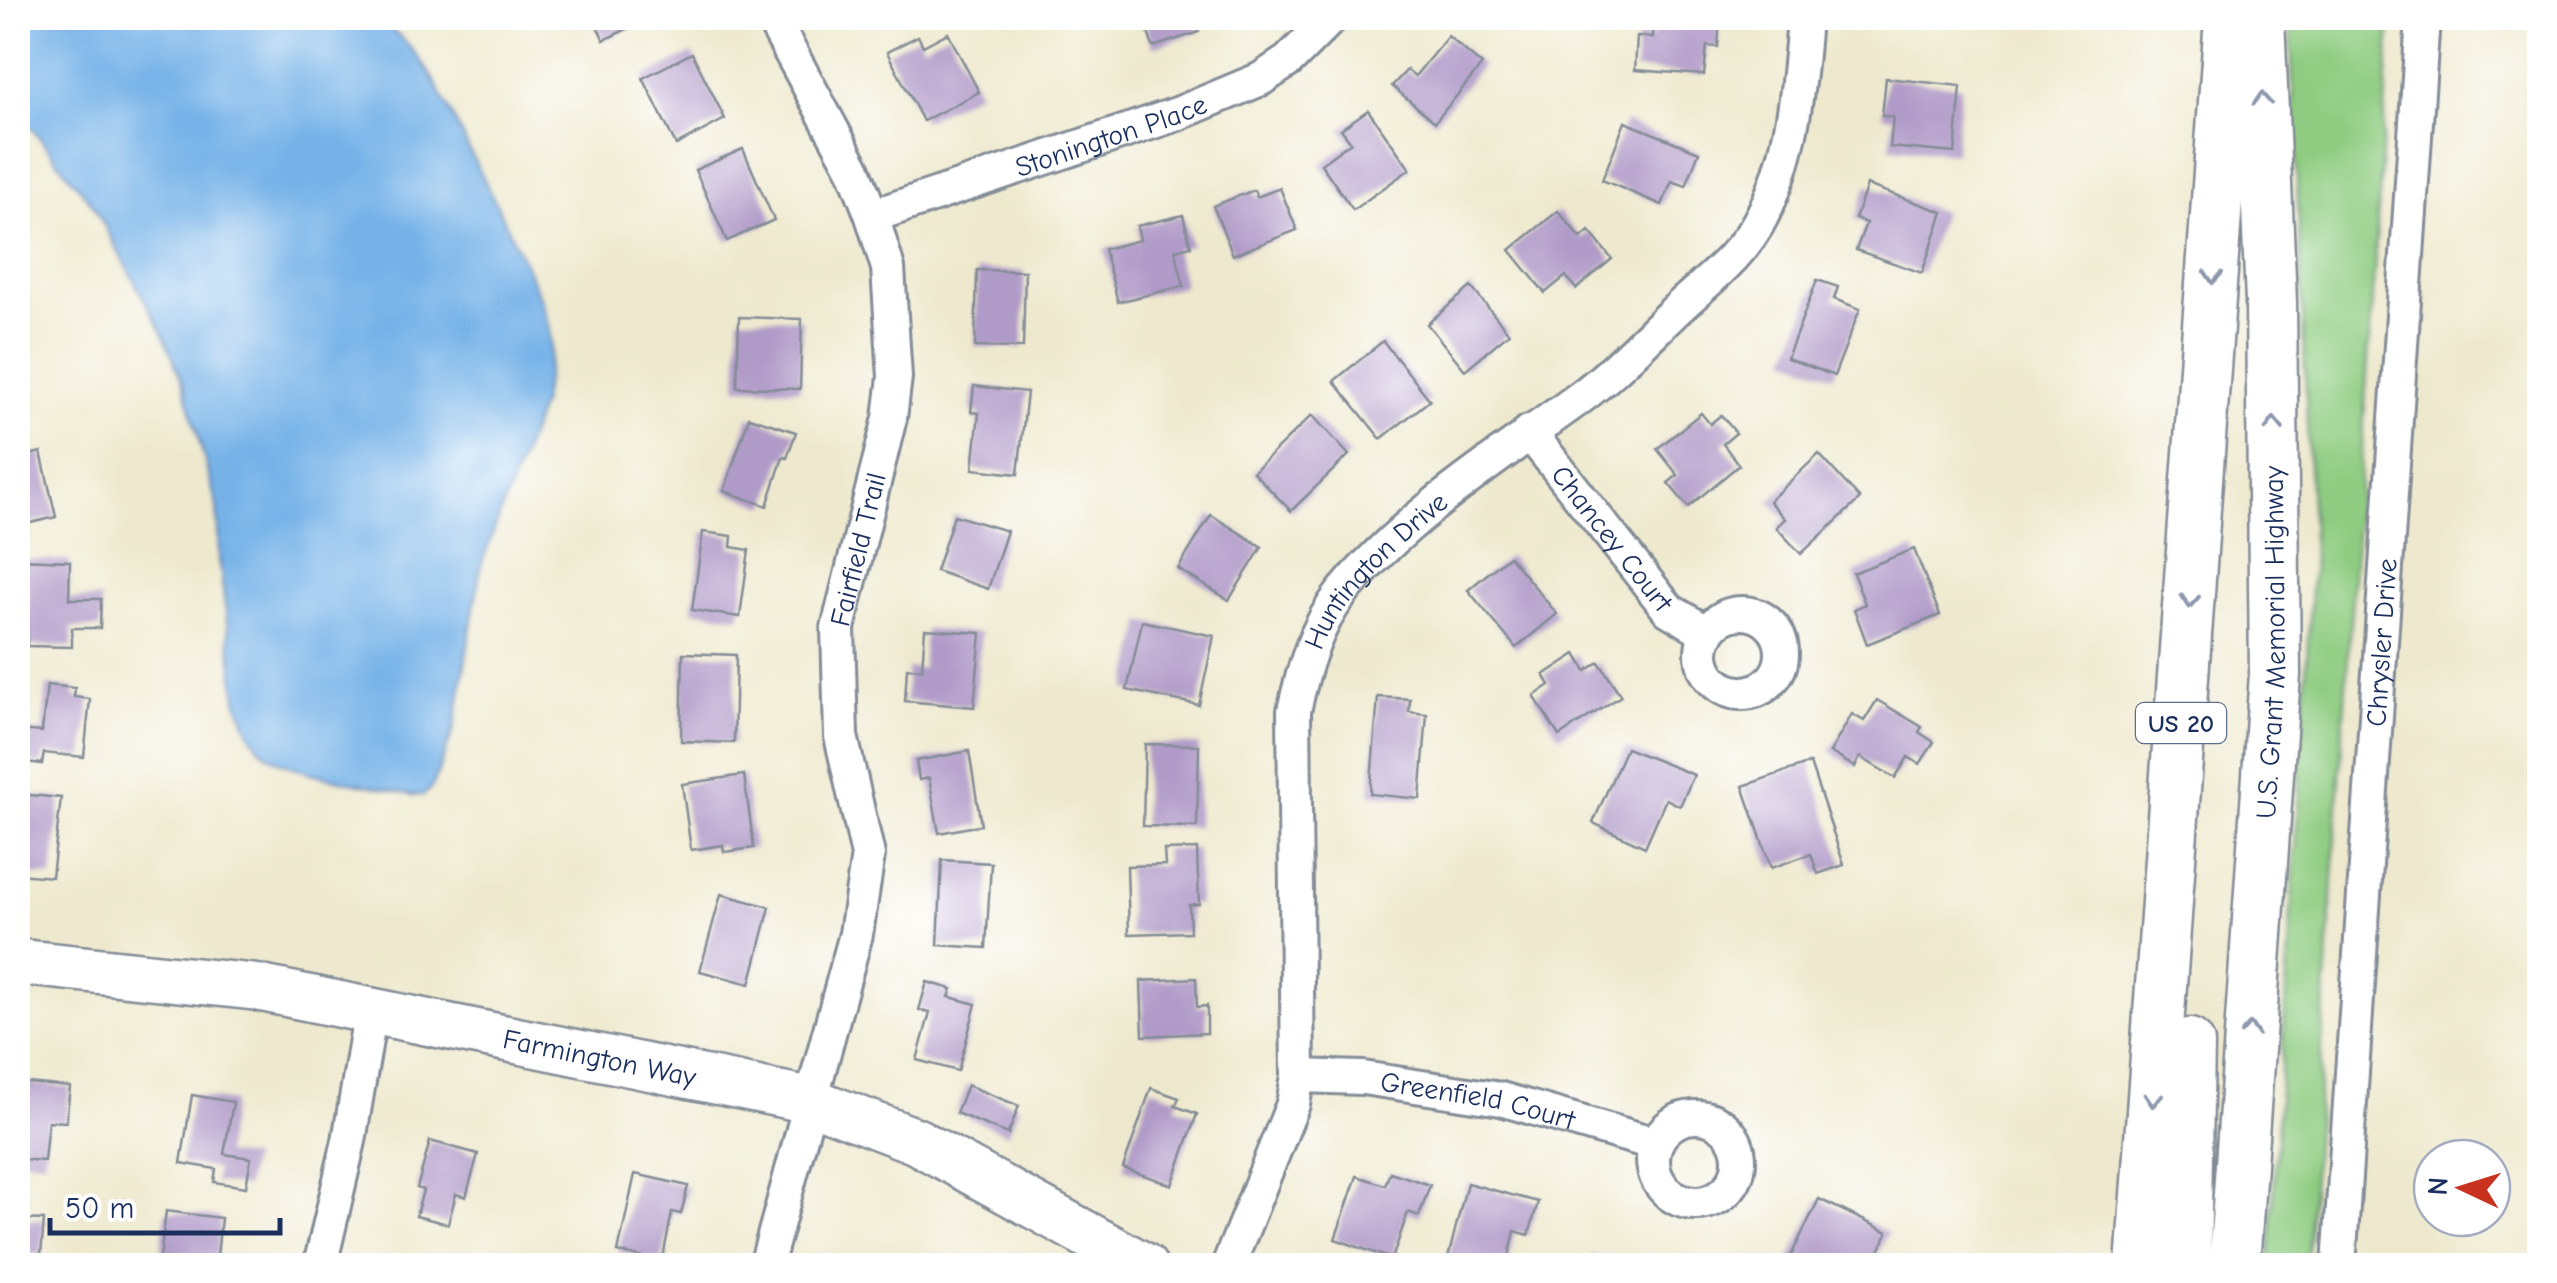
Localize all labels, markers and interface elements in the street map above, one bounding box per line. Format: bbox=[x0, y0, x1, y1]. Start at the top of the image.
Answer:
street label: Stonington Place bbox=[1011, 88, 1212, 184]
one-way arrow bbox=[2252, 90, 2273, 106]
one-way arrow bbox=[2203, 270, 2225, 286]
one-way arrow bbox=[2263, 415, 2284, 431]
street label: Chancey Court bbox=[1544, 459, 1680, 619]
street label: U.S. Grant Memorial Highway bbox=[2250, 465, 2293, 820]
street label: Fairfield Trail bbox=[824, 469, 893, 630]
street label: Huntington Drive bbox=[1298, 486, 1454, 654]
street label: Chrysler Drive bbox=[2360, 557, 2404, 728]
one-way arrow bbox=[2179, 594, 2201, 610]
road number: US 20 bbox=[2136, 703, 2226, 743]
one-way arrow bbox=[2239, 1020, 2261, 1036]
street label: Farmington Way bbox=[500, 1023, 699, 1094]
street label: Greenfield Court bbox=[1378, 1066, 1580, 1137]
one-way arrow bbox=[2143, 1093, 2165, 1109]
north arrow bbox=[2412, 1138, 2512, 1238]
scale bar bbox=[50, 1173, 280, 1235]
text: N bbox=[2421, 1176, 2455, 1197]
text: 50 m bbox=[65, 1191, 134, 1226]

